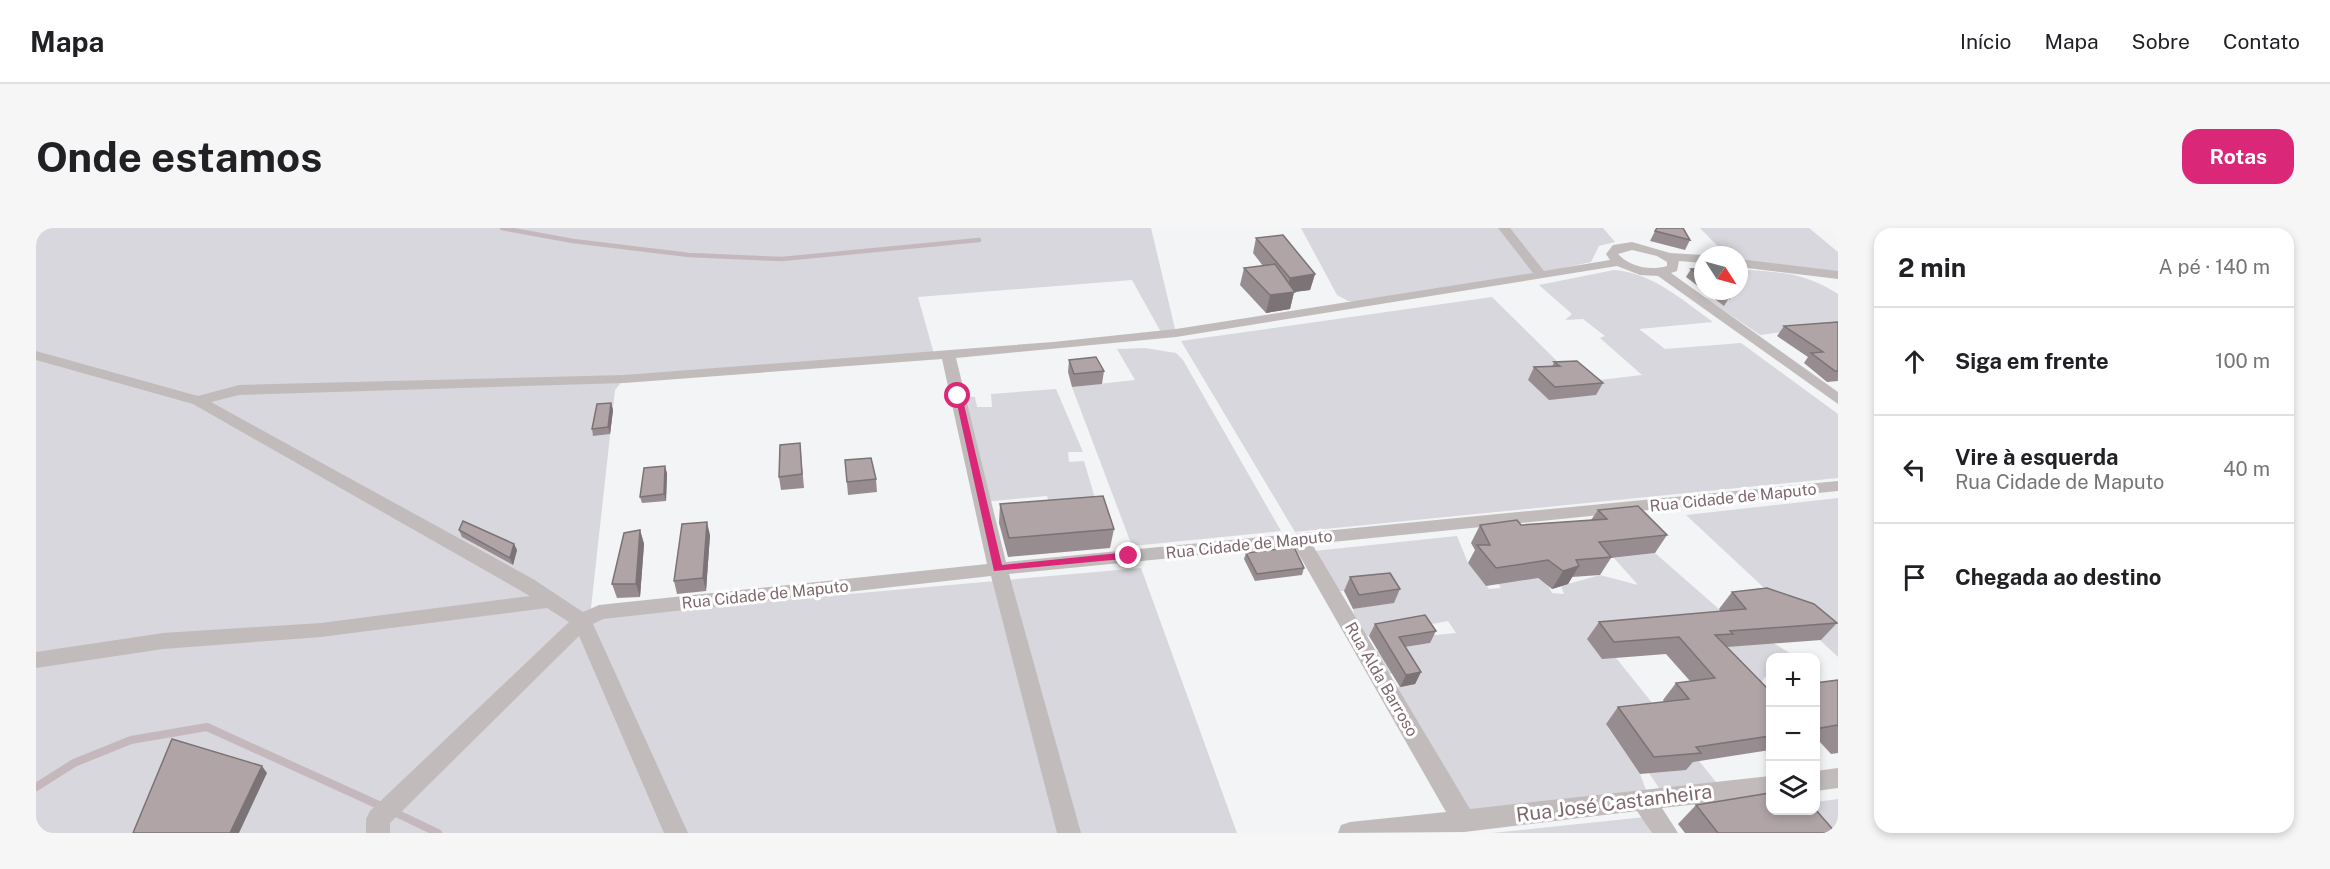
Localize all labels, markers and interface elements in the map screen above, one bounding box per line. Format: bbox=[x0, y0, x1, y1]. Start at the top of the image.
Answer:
text: Mapa bbox=[30, 25, 104, 58]
text: Início bbox=[1960, 29, 2011, 54]
text: Mapa bbox=[2044, 29, 2099, 54]
text: Sobre bbox=[2132, 29, 2190, 54]
text: Contato bbox=[2223, 29, 2300, 54]
button: Rotas bbox=[2182, 129, 2294, 184]
text: Onde estamos bbox=[36, 132, 322, 181]
north arrow bbox=[1694, 246, 1748, 300]
text: 2 min bbox=[1898, 252, 1966, 283]
text: A pé · 140 m bbox=[2159, 255, 2270, 279]
icon: ahead bbox=[1898, 345, 1931, 378]
text: Siga em frente bbox=[1955, 348, 2109, 374]
text: 100 m bbox=[2215, 349, 2270, 373]
route start bbox=[944, 382, 970, 408]
text: Vire à esquerda bbox=[1955, 444, 2119, 470]
icon: left bbox=[1898, 453, 1931, 486]
text: 40 m bbox=[2223, 457, 2270, 481]
text: Rua Cidade de Maputo bbox=[1955, 470, 2164, 494]
street label: Rua Cidade de Maputo bbox=[1649, 479, 1817, 516]
street label: Rua Cidade de Maputo bbox=[1165, 526, 1333, 563]
route end bbox=[1115, 542, 1141, 568]
icon: arrive bbox=[1898, 561, 1931, 594]
text: Chegada ao destino bbox=[1955, 564, 2161, 590]
street label: Rua Cidade de Maputo bbox=[681, 576, 849, 613]
street label: Rua Alda Barroso bbox=[1341, 619, 1422, 740]
map controls bbox=[1766, 653, 1820, 815]
button: + bbox=[1766, 653, 1820, 707]
button: − bbox=[1766, 707, 1820, 761]
button: layers bbox=[1766, 761, 1820, 815]
street label: Rua José Castanheira bbox=[1515, 779, 1713, 827]

